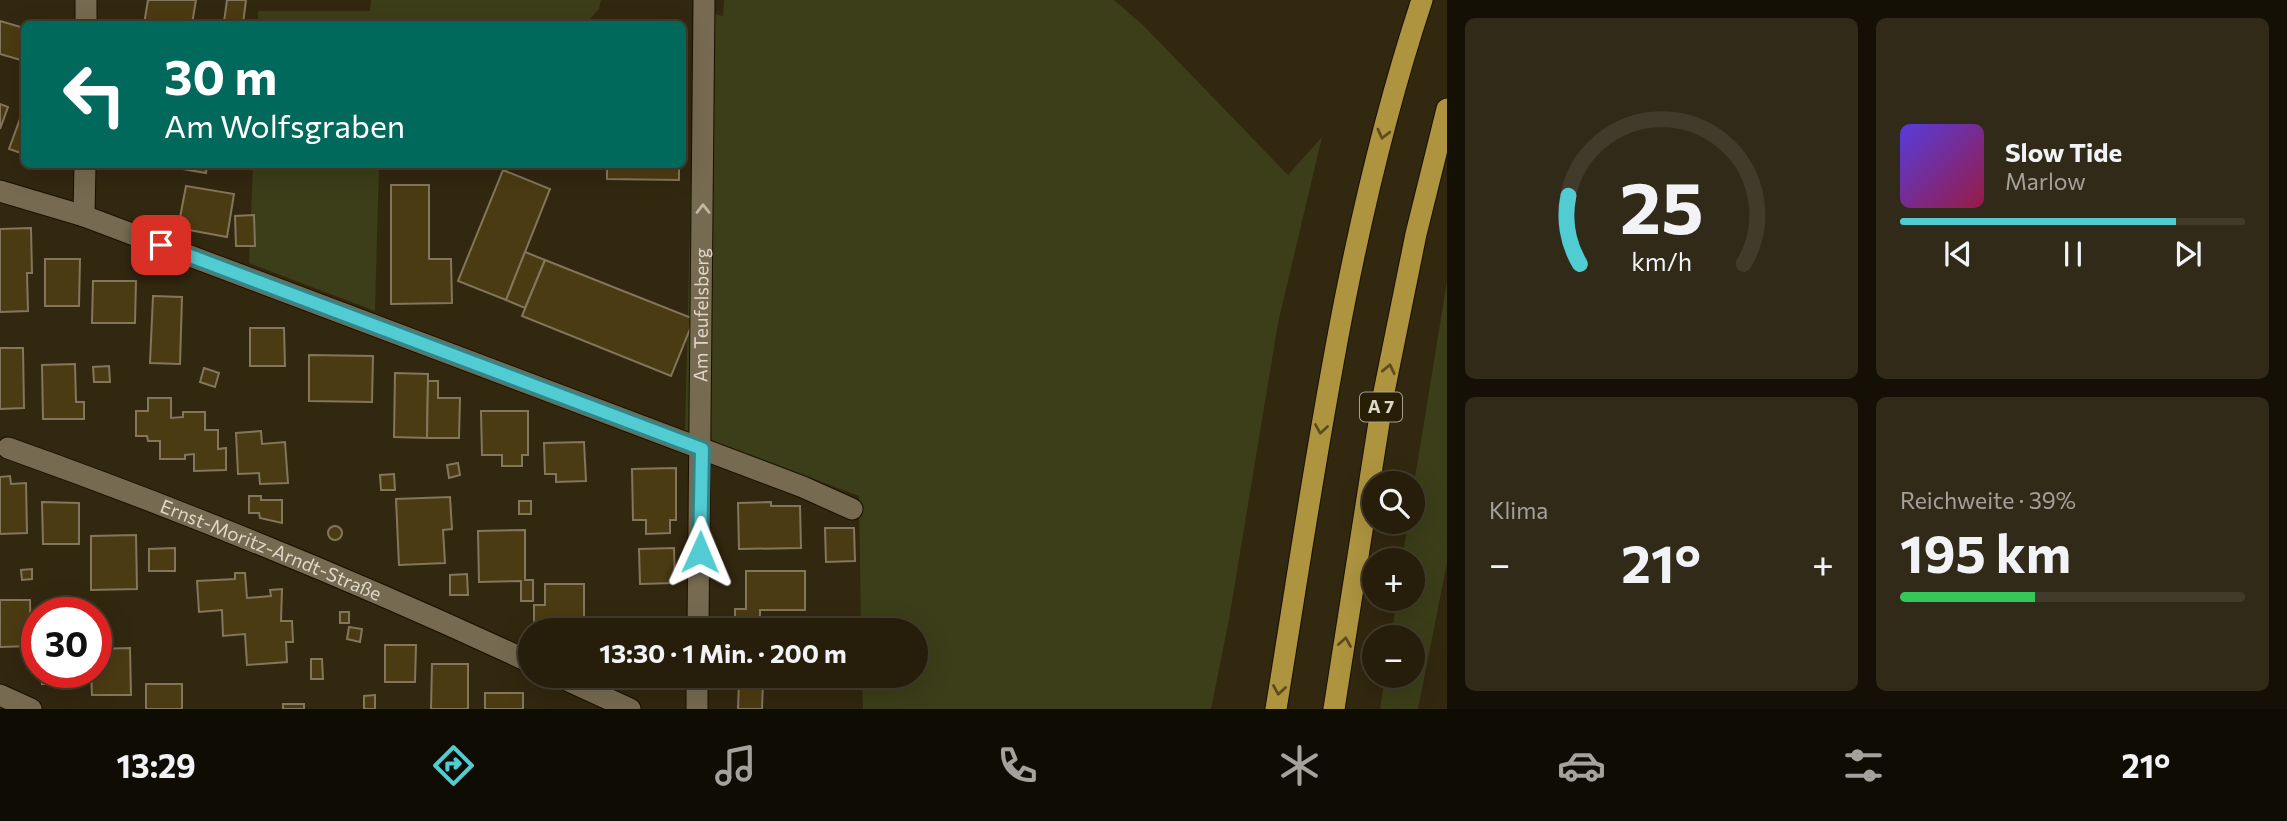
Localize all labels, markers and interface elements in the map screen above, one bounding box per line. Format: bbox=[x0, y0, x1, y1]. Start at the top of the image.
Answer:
text: 30 m bbox=[164, 45, 277, 105]
icon: left bbox=[49, 49, 140, 140]
text: Am Wolfsgraben bbox=[164, 105, 405, 145]
one-way arrow bbox=[1377, 128, 1391, 140]
text: Slow Tide bbox=[2005, 136, 2122, 167]
text: 25 bbox=[1620, 161, 1703, 250]
text: Marlow bbox=[2005, 167, 2086, 195]
one-way arrow bbox=[695, 203, 711, 214]
pin bbox=[131, 215, 191, 275]
icon: arrive bbox=[142, 226, 180, 264]
icon: previous bbox=[1939, 235, 1977, 273]
icon: pause bbox=[2054, 235, 2092, 273]
icon: next bbox=[2169, 235, 2207, 273]
text: km/h bbox=[1631, 246, 1692, 276]
street label: Am Teufelsberg bbox=[688, 248, 713, 382]
one-way arrow bbox=[1380, 363, 1395, 375]
road number: A 7 bbox=[1360, 393, 1402, 422]
one-way arrow bbox=[1314, 423, 1329, 435]
map controls bbox=[1362, 471, 1425, 688]
button: search bbox=[1362, 471, 1425, 534]
text: Reichweite · 39% bbox=[1900, 486, 2076, 514]
street label: Ernst-Moritz-Arndt-Straße bbox=[157, 494, 385, 605]
text: Klima bbox=[1489, 496, 1548, 524]
position arrow bbox=[663, 515, 737, 589]
text: 195 km bbox=[1900, 520, 2071, 584]
text: 21° bbox=[1621, 530, 1701, 594]
text: − bbox=[1489, 539, 1511, 586]
text: + bbox=[1812, 539, 1834, 586]
button: + bbox=[1362, 548, 1425, 611]
speed limit sign: 30 bbox=[21, 597, 112, 688]
button: − bbox=[1362, 625, 1425, 688]
one-way arrow bbox=[1337, 636, 1352, 647]
text: 13:30 · 1 Min. · 200 m bbox=[599, 637, 847, 668]
one-way arrow bbox=[1272, 684, 1287, 696]
icon: directions bbox=[429, 741, 478, 790]
icon: music bbox=[711, 741, 760, 790]
icon: phone bbox=[993, 741, 1042, 790]
icon: climate bbox=[1275, 741, 1324, 790]
icon: car bbox=[1557, 741, 1606, 790]
icon: filters bbox=[1839, 741, 1888, 790]
text: 13:29 bbox=[117, 745, 196, 785]
text: 21° bbox=[2121, 745, 2170, 785]

